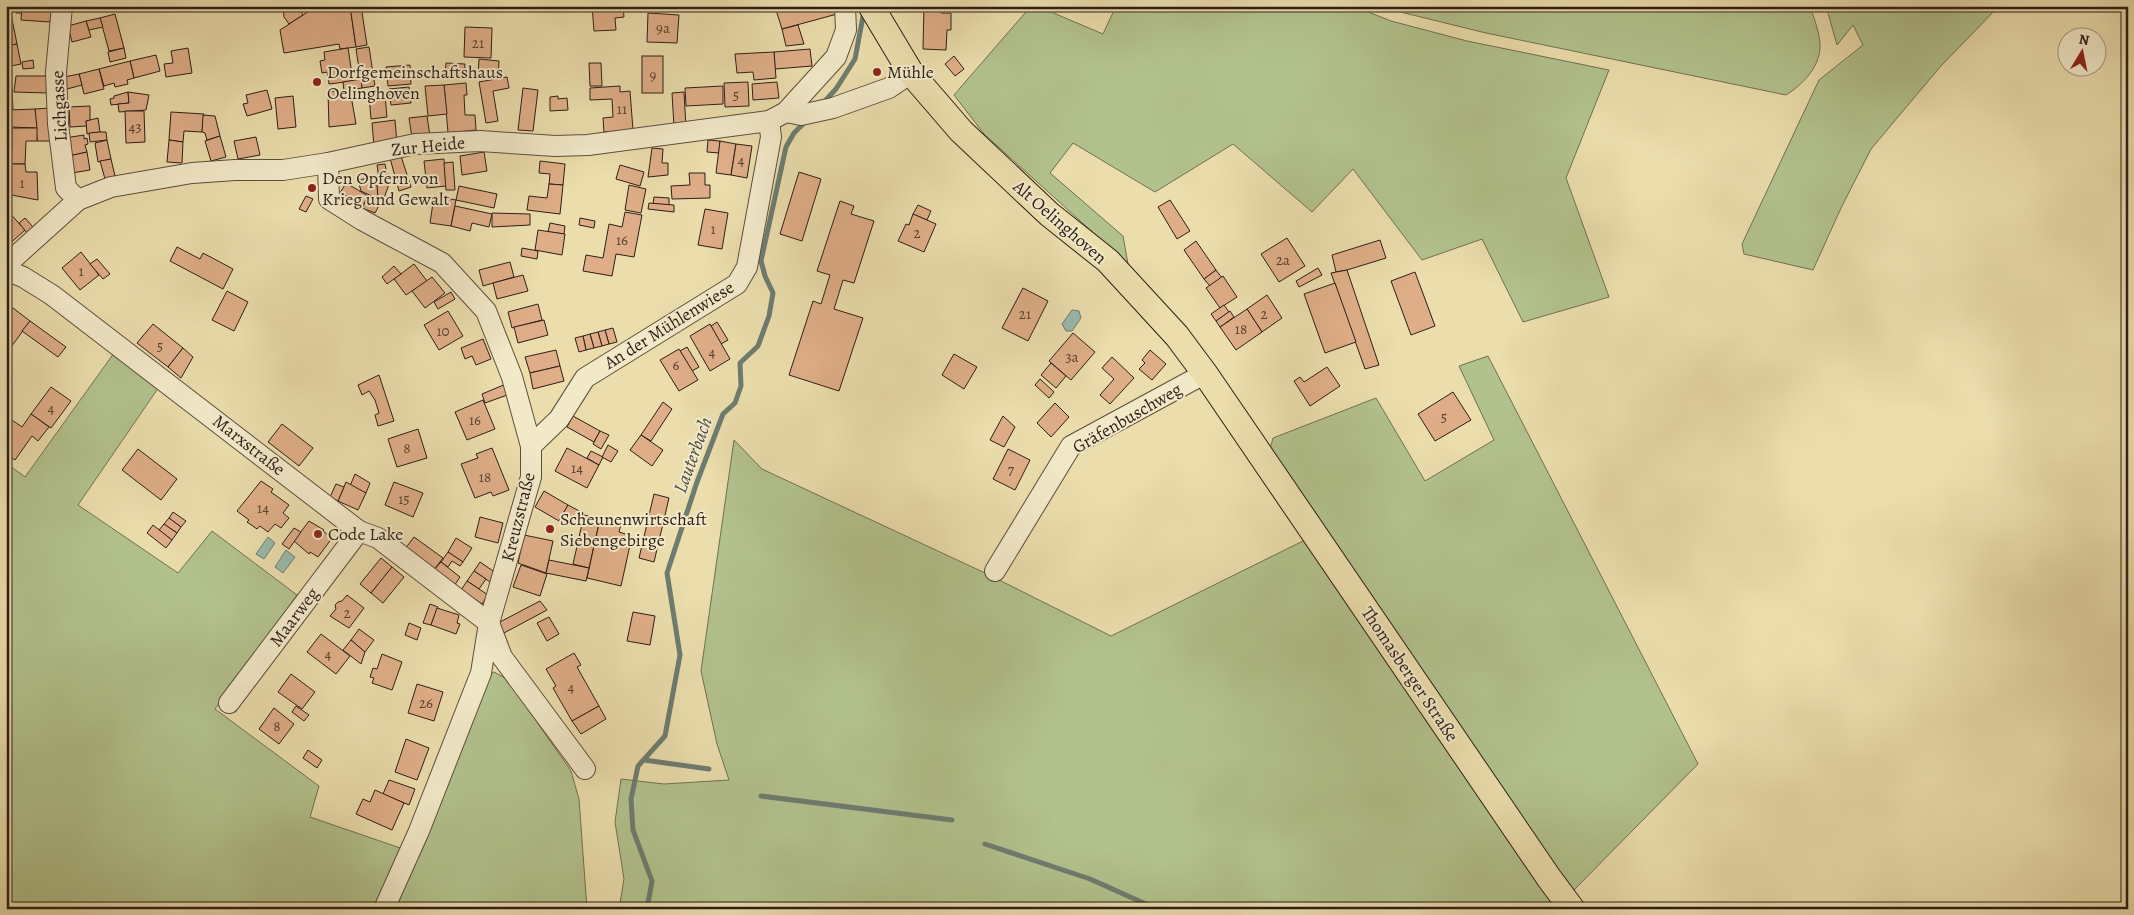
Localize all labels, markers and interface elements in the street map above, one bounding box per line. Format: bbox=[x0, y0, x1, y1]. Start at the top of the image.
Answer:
house number: 9a bbox=[656, 18, 670, 38]
north arrow bbox=[2056, 28, 2106, 78]
text: N bbox=[2077, 29, 2091, 50]
house number: 21 bbox=[472, 33, 484, 53]
place label: Dorfgemeinschaftshaus Oelinghoven bbox=[327, 60, 503, 105]
place label: Mühle bbox=[887, 60, 934, 84]
house number: 9 bbox=[650, 65, 657, 85]
marker: Mühle bbox=[871, 66, 883, 78]
street label: Lichgasse bbox=[45, 70, 73, 142]
marker: Dorfgemeinschaftshaus Oelinghoven bbox=[311, 76, 323, 88]
house number: 5 bbox=[733, 85, 739, 105]
house number: 11 bbox=[617, 99, 627, 119]
house number: 43 bbox=[128, 117, 142, 137]
street label: Zur Heide bbox=[390, 130, 466, 162]
house number: 4 bbox=[738, 150, 745, 170]
place label: Den Opfern von Krieg und Gewalt bbox=[322, 166, 449, 211]
house number: 1 bbox=[19, 173, 25, 193]
street label: Alt Oelinghoven bbox=[1007, 174, 1112, 269]
marker: Den Opfern von Krieg und Gewalt bbox=[306, 182, 318, 194]
house number: 1 bbox=[710, 219, 716, 239]
house number: 2 bbox=[913, 223, 921, 243]
house number: 16 bbox=[616, 230, 628, 250]
house number: 2a bbox=[1276, 250, 1290, 270]
house number: 1 bbox=[78, 261, 84, 281]
street label: An der Mühlenwiese bbox=[599, 275, 739, 375]
house number: 21 bbox=[1019, 304, 1031, 324]
house number: 2 bbox=[1260, 304, 1268, 324]
house number: 18 bbox=[1235, 319, 1247, 339]
house number: 10 bbox=[436, 321, 450, 341]
house number: 5 bbox=[157, 336, 163, 356]
house number: 4 bbox=[709, 342, 716, 362]
house number: 3a bbox=[1065, 347, 1079, 367]
house number: 6 bbox=[673, 355, 680, 375]
street label: Gräfenbuschweg bbox=[1068, 377, 1186, 459]
house number: 4 bbox=[48, 398, 55, 418]
house number: 5 bbox=[1441, 407, 1447, 427]
street label: Marxstraße bbox=[208, 409, 290, 481]
house number: 16 bbox=[469, 410, 481, 430]
water label: Lauterbach bbox=[667, 413, 719, 497]
house number: 8 bbox=[403, 438, 411, 458]
house number: 14 bbox=[571, 458, 583, 478]
house number: 7 bbox=[1008, 460, 1015, 480]
house number: 18 bbox=[479, 467, 491, 487]
street label: Kreuzstraße bbox=[495, 470, 541, 564]
house number: 15 bbox=[398, 489, 410, 509]
house number: 14 bbox=[257, 498, 269, 518]
place label: Scheunenwirtschaft Siebengebirge bbox=[560, 507, 707, 552]
place label: Code Lake bbox=[328, 522, 403, 546]
marker: Scheunenwirtschaft Siebengebirge bbox=[544, 523, 556, 535]
marker: Code Lake bbox=[312, 528, 324, 540]
street label: Maarweg bbox=[264, 582, 324, 652]
street label: Thomasberger Straße bbox=[1356, 602, 1464, 746]
house number: 2 bbox=[343, 603, 351, 623]
house number: 4 bbox=[325, 644, 332, 664]
house number: 4 bbox=[568, 677, 575, 697]
house number: 26 bbox=[419, 693, 433, 713]
house number: 8 bbox=[273, 716, 281, 736]

